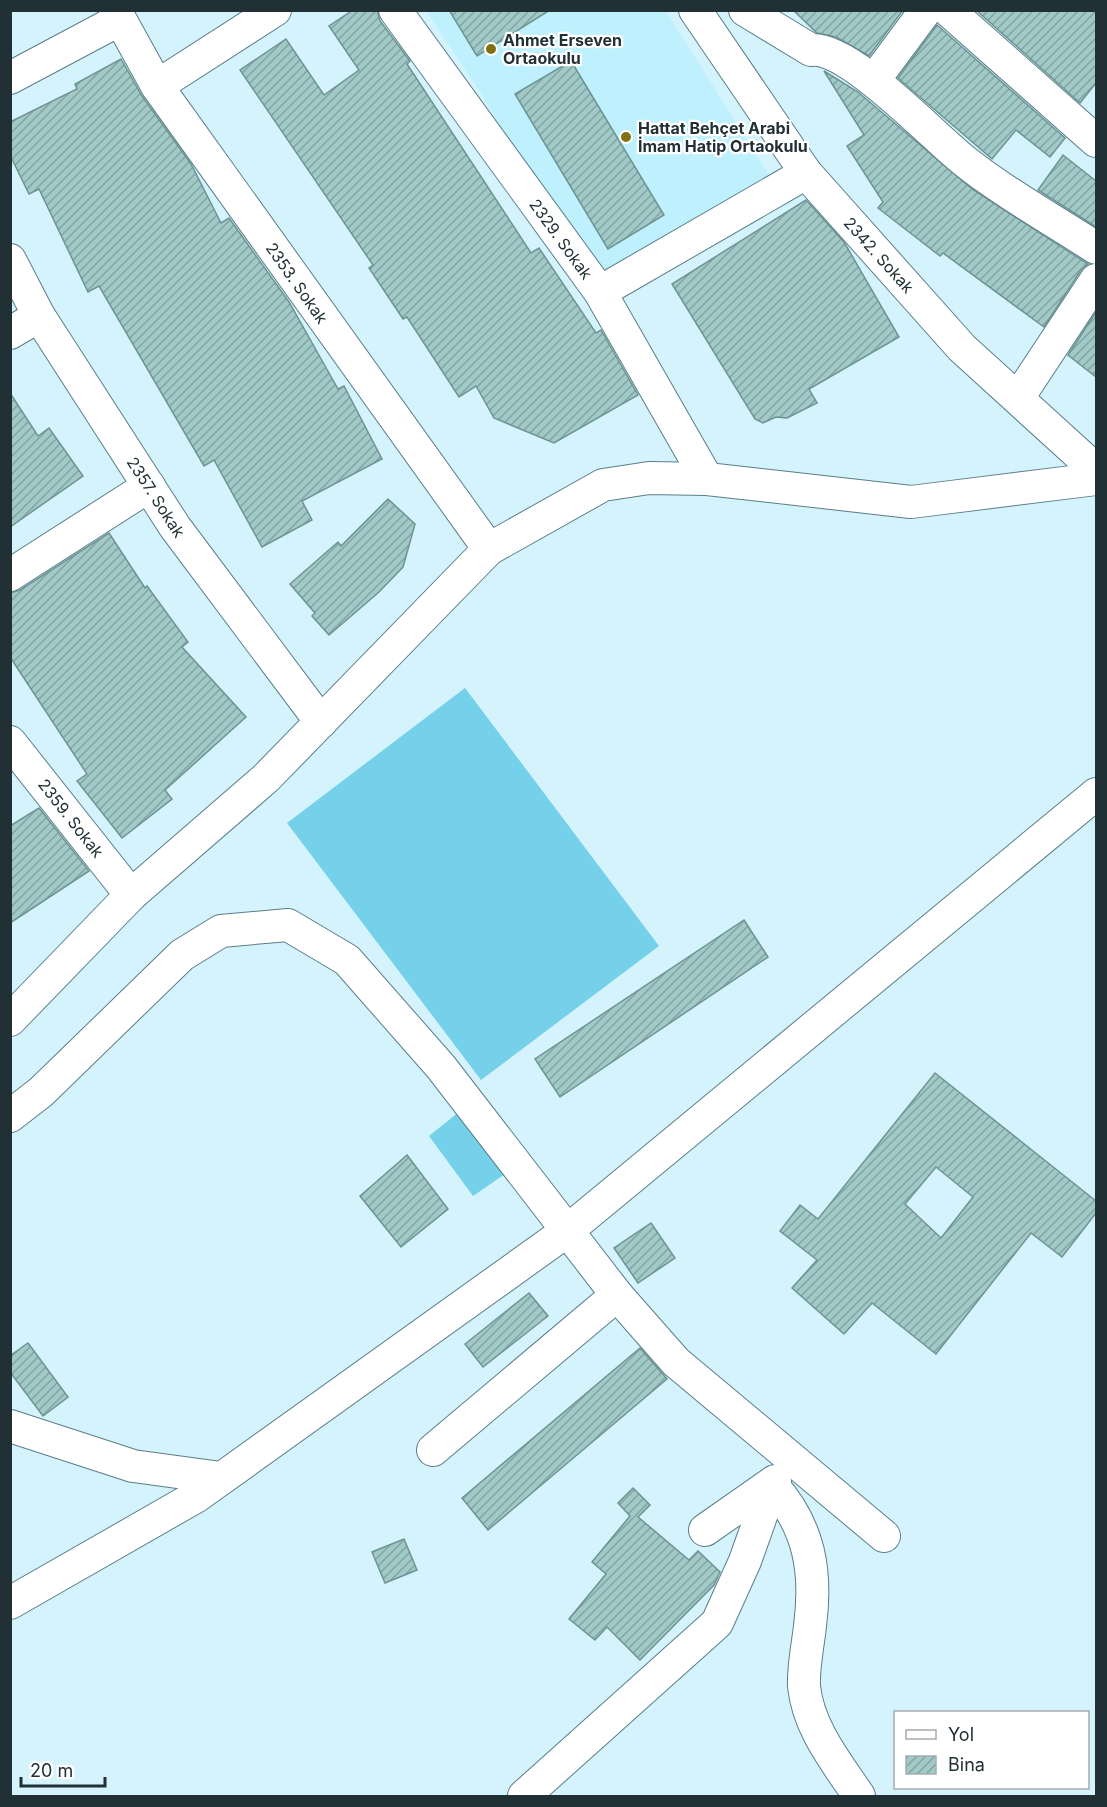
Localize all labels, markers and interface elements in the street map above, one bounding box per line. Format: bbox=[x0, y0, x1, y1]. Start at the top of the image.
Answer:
place label: Ahmet Erseven Ortaokulu bbox=[503, 30, 622, 68]
marker: Ahmet Erseven Ortaokulu bbox=[484, 42, 498, 56]
place label: Hattat Behçet Arabi İmam Hatip Ortaokulu bbox=[638, 118, 808, 156]
marker: Hattat Behçet Arabi İmam Hatip Ortaokulu bbox=[619, 130, 633, 144]
street label: 2329. Sokak bbox=[525, 195, 597, 283]
street label: 2342. Sokak bbox=[840, 213, 918, 297]
street label: 2353. Sokak bbox=[262, 239, 332, 328]
street label: 2357. Sokak bbox=[123, 453, 190, 541]
street label: 2359. Sokak bbox=[34, 775, 108, 862]
legend bbox=[894, 1711, 1089, 1789]
text: Yol bbox=[948, 1724, 974, 1745]
scale bar bbox=[21, 1750, 105, 1788]
text: Bina bbox=[948, 1754, 985, 1775]
text: 20 m bbox=[30, 1760, 73, 1781]

